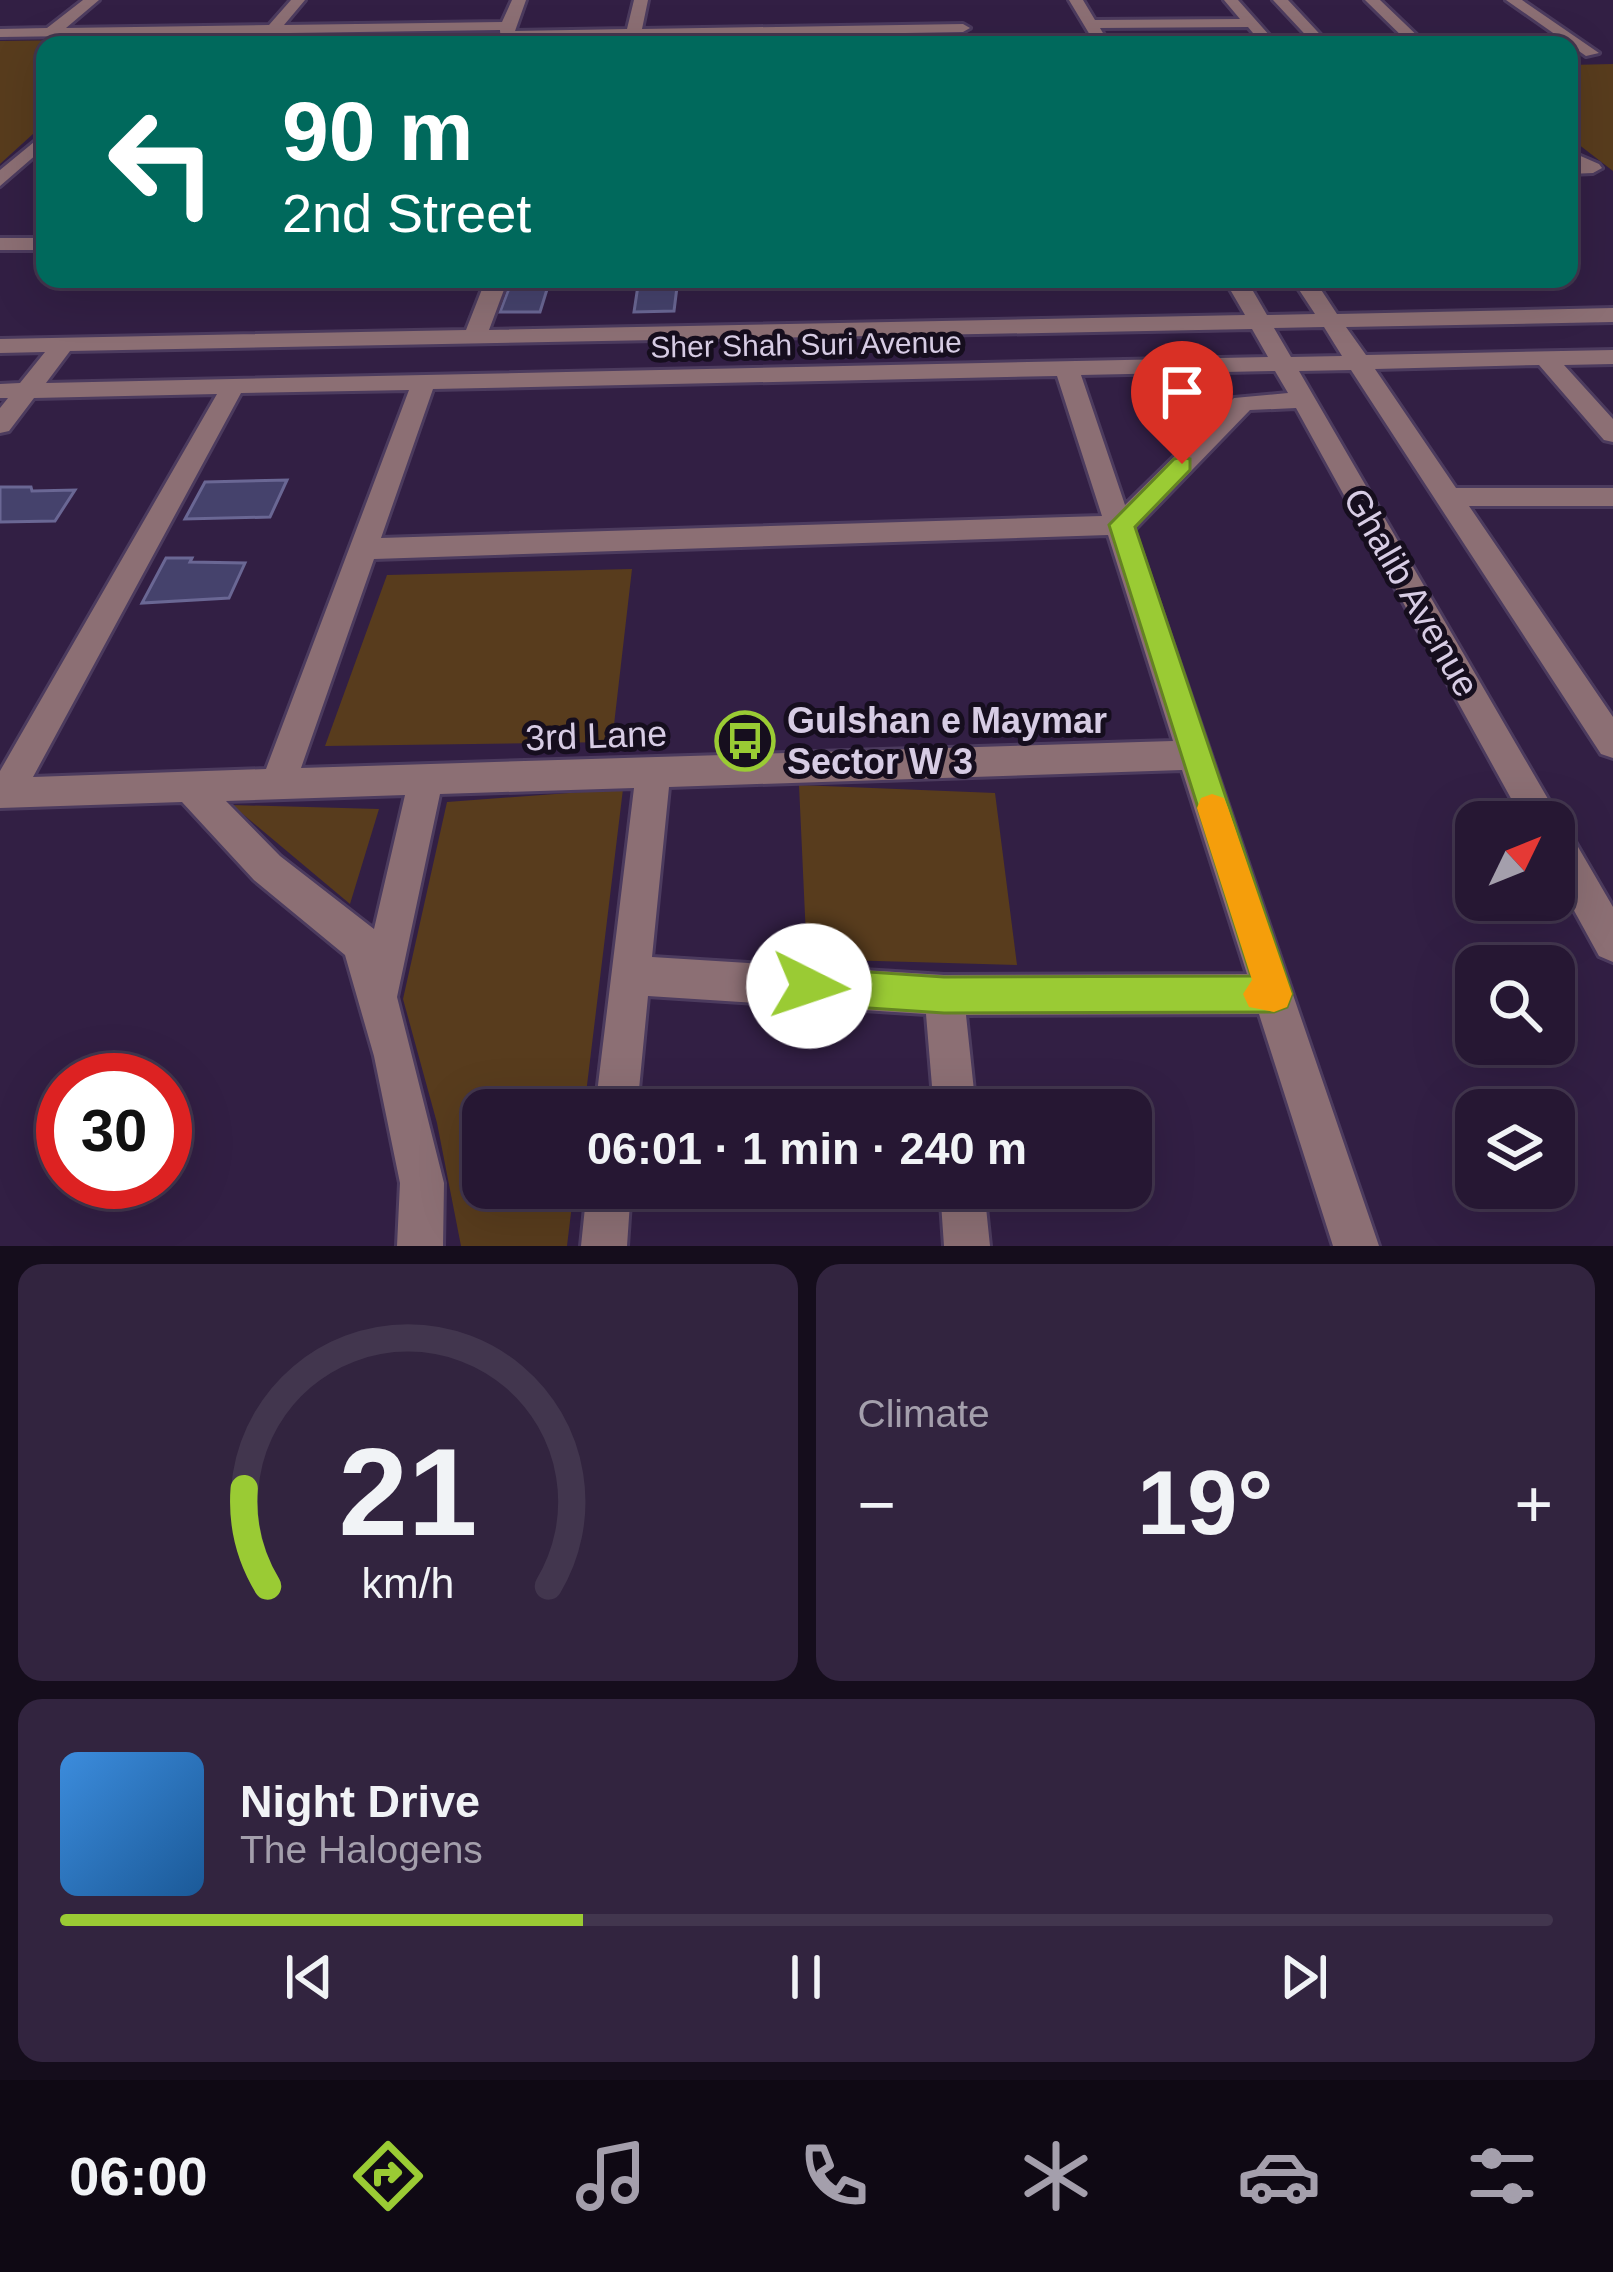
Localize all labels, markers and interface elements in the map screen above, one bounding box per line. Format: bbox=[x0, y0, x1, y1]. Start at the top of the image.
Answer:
icon: left bbox=[84, 84, 240, 240]
text: 90 m bbox=[282, 84, 473, 178]
text: 2nd Street bbox=[282, 183, 531, 243]
street label: Sher Shah Suri Avenue bbox=[650, 325, 962, 364]
pin bbox=[1131, 341, 1233, 464]
icon: arrive bbox=[1149, 359, 1215, 425]
street label: Ghalib Avenue bbox=[1335, 481, 1488, 704]
place label: Gulshan e Maymar Sector W 3 bbox=[787, 700, 1107, 782]
bus stop icon: Gulshan e Maymar Sector W 3 bbox=[714, 710, 776, 772]
street label: 3rd Lane bbox=[524, 713, 668, 758]
north arrow bbox=[1455, 801, 1575, 921]
map controls bbox=[1455, 801, 1575, 1209]
position arrow bbox=[746, 923, 872, 1049]
button: search bbox=[1455, 945, 1575, 1065]
speed limit sign: 30 bbox=[36, 1053, 192, 1209]
button: layers bbox=[1455, 1089, 1575, 1209]
text: 06:01 · 1 min · 240 m bbox=[587, 1123, 1027, 1174]
text: Climate bbox=[858, 1392, 990, 1435]
text: 21 bbox=[338, 1422, 477, 1561]
text: 19° bbox=[1137, 1453, 1273, 1553]
text: − bbox=[858, 1467, 896, 1541]
text: + bbox=[1514, 1467, 1553, 1541]
text: km/h bbox=[361, 1558, 454, 1606]
text: Night Drive bbox=[240, 1776, 480, 1827]
text: The Halogens bbox=[240, 1828, 483, 1871]
icon: previous bbox=[276, 1944, 342, 2010]
icon: pause bbox=[773, 1944, 839, 2010]
icon: next bbox=[1271, 1944, 1337, 2010]
icon: directions bbox=[346, 2134, 430, 2218]
icon: music bbox=[569, 2134, 653, 2218]
icon: phone bbox=[792, 2134, 876, 2218]
icon: climate bbox=[1014, 2134, 1098, 2218]
icon: car bbox=[1237, 2134, 1321, 2218]
icon: filters bbox=[1460, 2134, 1544, 2218]
text: 06:00 bbox=[69, 2146, 207, 2206]

